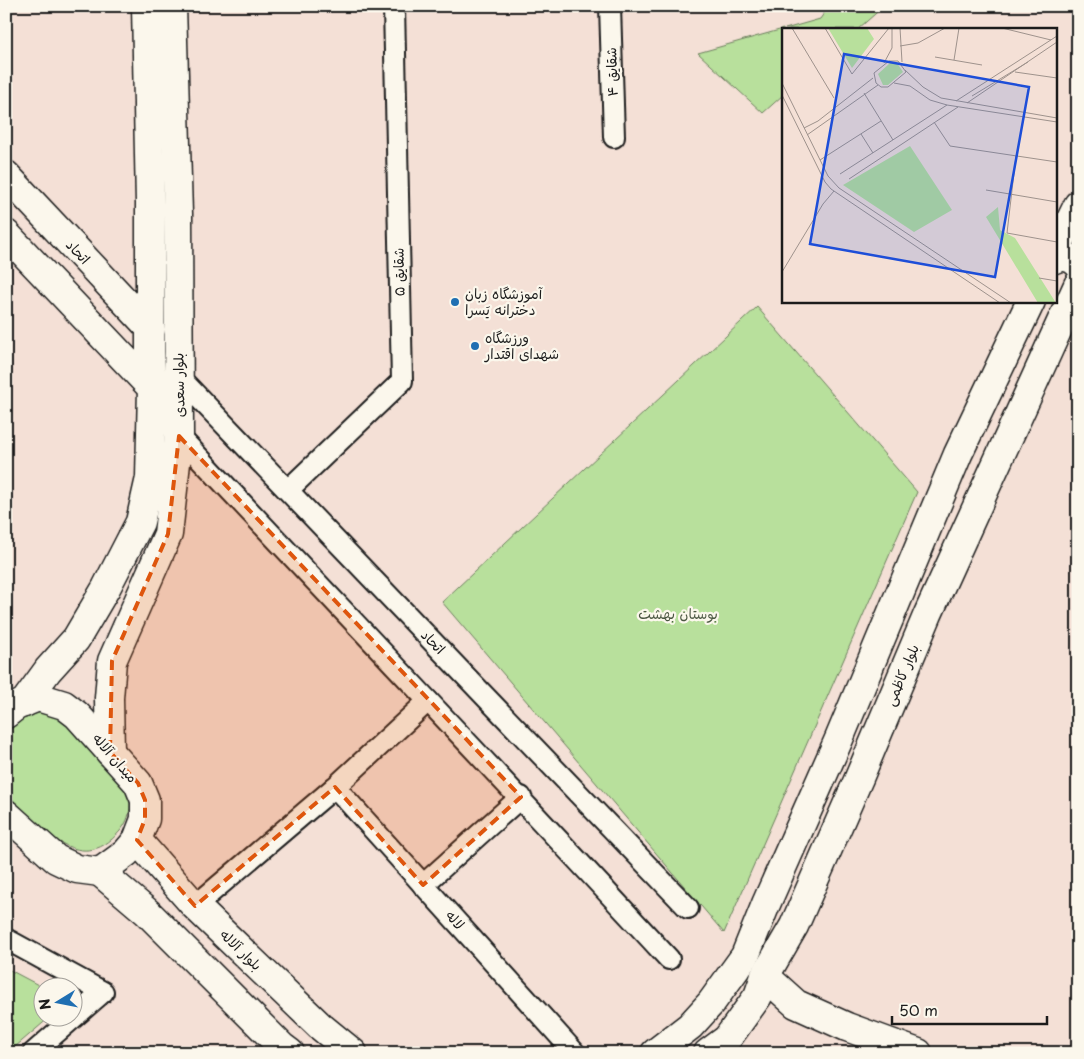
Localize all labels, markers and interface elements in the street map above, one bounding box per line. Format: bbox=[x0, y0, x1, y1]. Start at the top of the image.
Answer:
inset map bbox=[782, 28, 1056, 302]
street label: شقایق ۴ bbox=[600, 47, 623, 97]
street label: اتحاد bbox=[61, 235, 95, 269]
street label: شقایق ۵ bbox=[388, 247, 409, 297]
place label: آموزشگاه زبان دخترانه یَسرا bbox=[465, 283, 543, 320]
marker: آموزشگاه زبان دخترانه یَسرا bbox=[449, 296, 461, 308]
place label: ورزشگاه شهدای اقتدار bbox=[484, 327, 559, 364]
marker: ورزشگاه شهدای اقتدار bbox=[469, 340, 481, 352]
street label: بلوار سعدی bbox=[167, 353, 190, 418]
park label: بوستان بهشت bbox=[638, 603, 718, 624]
street label: اتحاد bbox=[416, 625, 450, 659]
street label: بلوار کاظمی bbox=[879, 641, 924, 709]
street label: میدان آلاله bbox=[88, 728, 143, 787]
street label: لاله bbox=[441, 905, 470, 934]
street label: بلوار آلاله bbox=[216, 924, 267, 975]
north arrow bbox=[32, 976, 82, 1026]
scale bar bbox=[892, 994, 1046, 1026]
text: N bbox=[33, 997, 56, 1012]
text: 50 m bbox=[899, 998, 938, 1021]

